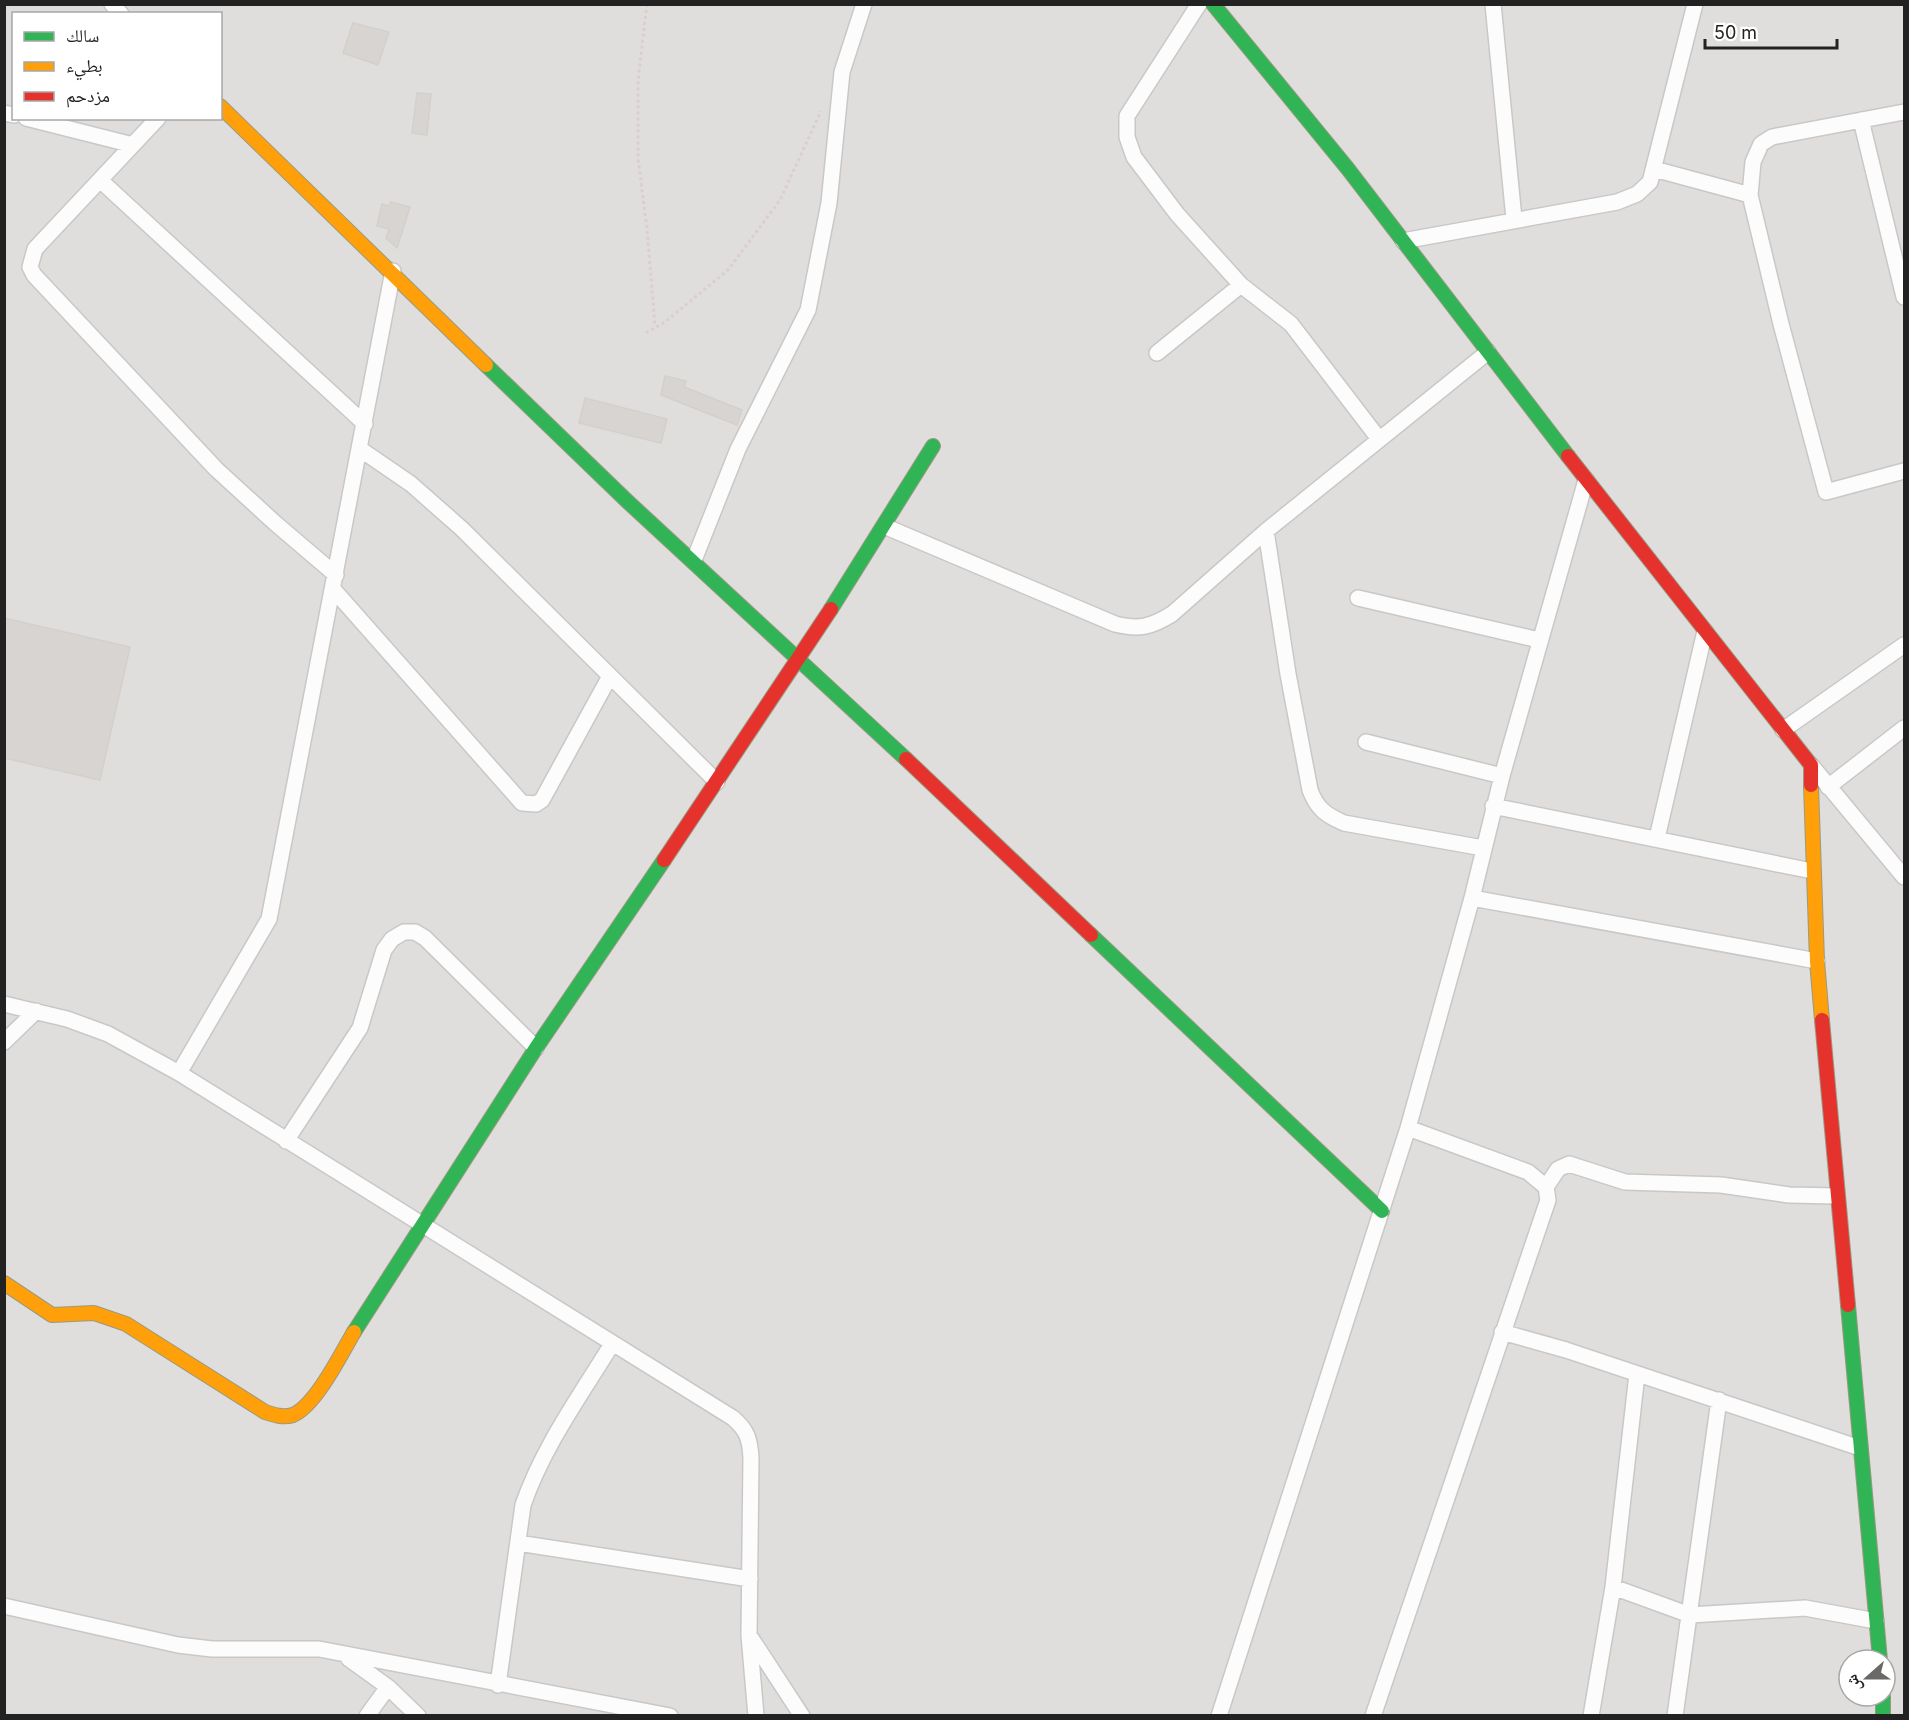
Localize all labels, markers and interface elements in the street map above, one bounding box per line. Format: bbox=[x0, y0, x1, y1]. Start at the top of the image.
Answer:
legend bbox=[12, 12, 222, 120]
scale bar bbox=[1705, 12, 1837, 50]
text: 50 m bbox=[1714, 22, 1757, 43]
text: سالك bbox=[66, 25, 99, 46]
text: بطيء bbox=[66, 55, 103, 81]
text: مزدحم bbox=[66, 85, 110, 108]
north arrow bbox=[1837, 1648, 1897, 1708]
text: ش bbox=[1841, 1672, 1865, 1695]

